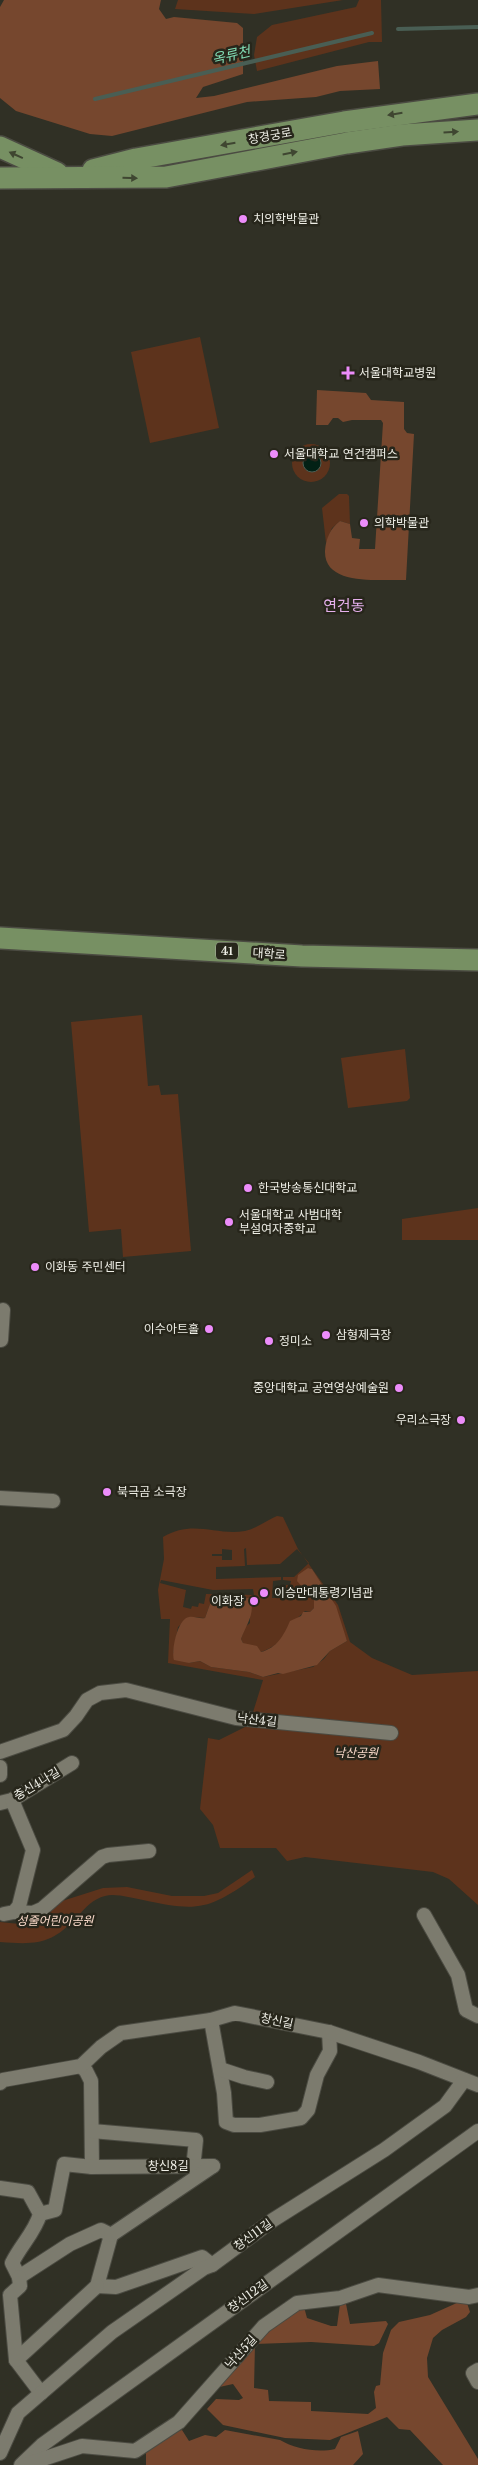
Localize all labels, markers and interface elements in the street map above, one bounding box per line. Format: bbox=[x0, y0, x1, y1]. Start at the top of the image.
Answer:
water label: 옥류천 bbox=[210, 42, 253, 68]
one-way arrow bbox=[387, 111, 403, 119]
street label: 창경궁로 bbox=[247, 124, 293, 147]
one-way arrow bbox=[443, 128, 459, 136]
one-way arrow bbox=[219, 140, 235, 148]
one-way arrow bbox=[283, 149, 299, 157]
one-way arrow bbox=[9, 151, 23, 159]
one-way arrow bbox=[122, 175, 138, 183]
place label: 치의학박물관 bbox=[253, 211, 319, 226]
marker: 치의학박물관 bbox=[237, 213, 249, 225]
place label: 서울대학교병원 bbox=[359, 365, 436, 380]
marker: 서울대학교병원 bbox=[341, 366, 355, 380]
place label: 서울대학교 연건캠퍼스 bbox=[284, 446, 398, 461]
marker: 서울대학교 연건캠퍼스 bbox=[268, 448, 280, 460]
place label: 의학박물관 bbox=[374, 515, 429, 530]
marker: 의학박물관 bbox=[358, 517, 370, 529]
district label: 연건동 bbox=[323, 596, 365, 615]
road number: 41 bbox=[216, 942, 238, 959]
street label: 대학로 bbox=[252, 945, 286, 962]
place label: 한국방송통신대학교 bbox=[258, 1180, 357, 1195]
marker: 한국방송통신대학교 bbox=[242, 1182, 254, 1194]
place label: 서울대학교 사범대학 부설여자중학교 bbox=[239, 1207, 342, 1236]
marker: 서울대학교 사범대학 부설여자중학교 bbox=[223, 1216, 235, 1228]
place label: 이화동 주민센터 bbox=[45, 1259, 126, 1274]
marker: 이화동 주민센터 bbox=[29, 1261, 41, 1273]
place label: 이수아트홀 bbox=[144, 1321, 199, 1336]
marker: 이수아트홀 bbox=[203, 1323, 215, 1335]
place label: 삼형제극장 bbox=[336, 1327, 391, 1342]
marker: 삼형제극장 bbox=[320, 1329, 332, 1341]
place label: 정미소 bbox=[279, 1333, 312, 1348]
marker: 정미소 bbox=[263, 1335, 275, 1347]
place label: 중앙대학교 공연영상예술원 bbox=[253, 1380, 389, 1395]
marker: 중앙대학교 공연영상예술원 bbox=[393, 1382, 405, 1394]
place label: 우리소극장 bbox=[396, 1412, 451, 1427]
marker: 우리소극장 bbox=[455, 1414, 467, 1426]
place label: 북극곰 소극장 bbox=[117, 1484, 187, 1499]
marker: 북극곰 소극장 bbox=[101, 1486, 113, 1498]
place label: 이승만대통령기념관 bbox=[274, 1585, 373, 1600]
marker: 이승만대통령기념관 bbox=[258, 1587, 270, 1599]
place label: 이화장 bbox=[211, 1593, 244, 1608]
marker: 이화장 bbox=[248, 1595, 260, 1607]
street label: 낙산4길 bbox=[236, 1710, 278, 1729]
park label: 낙산공원 bbox=[334, 1745, 379, 1760]
street label: 충신4나길 bbox=[11, 1764, 63, 1803]
park label: 성줄어린이공원 bbox=[16, 1913, 95, 1928]
street label: 창신길 bbox=[259, 2010, 295, 2031]
street label: 창신8길 bbox=[148, 2158, 188, 2173]
street label: 창신11길 bbox=[231, 2216, 275, 2254]
street label: 창신12길 bbox=[225, 2276, 271, 2315]
street label: 낙산5길 bbox=[222, 2332, 260, 2372]

